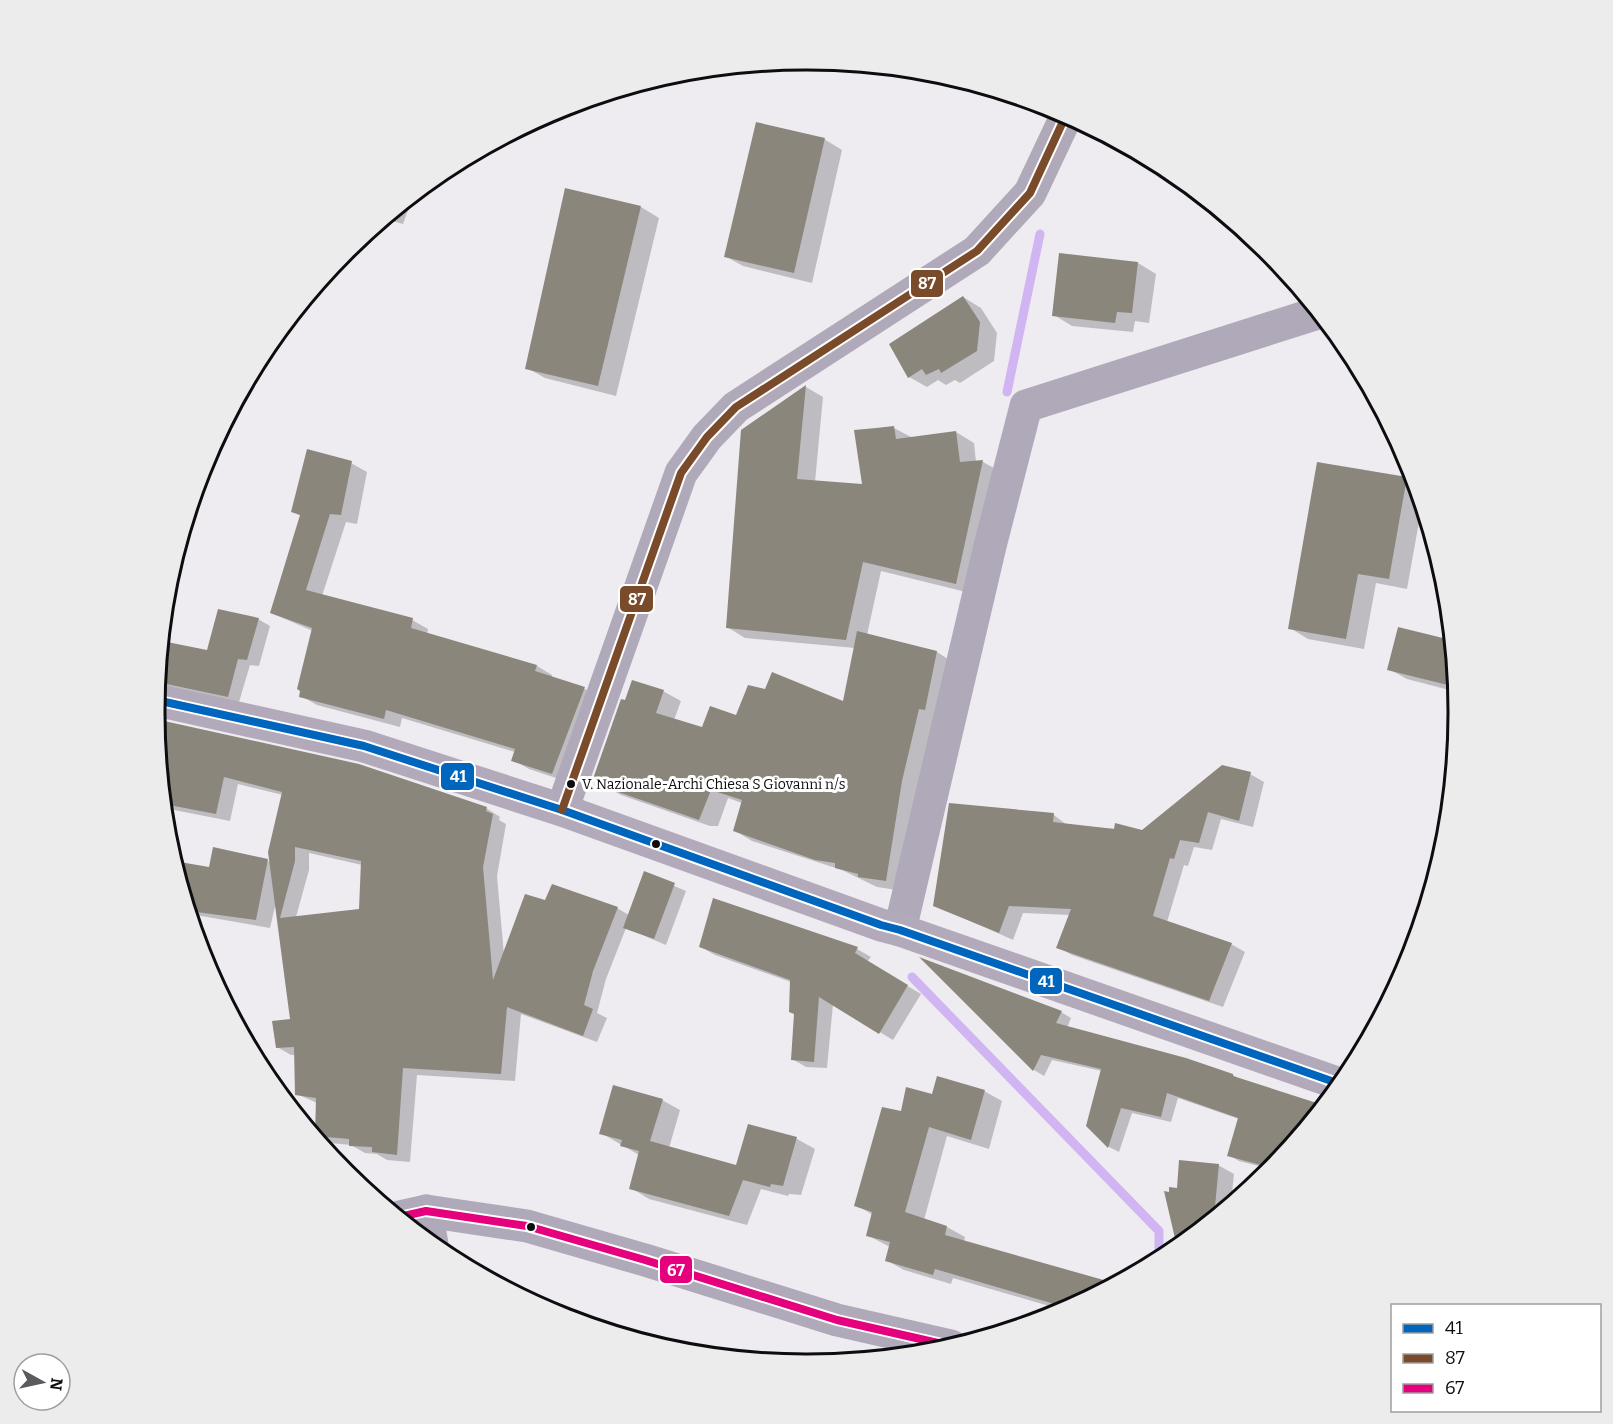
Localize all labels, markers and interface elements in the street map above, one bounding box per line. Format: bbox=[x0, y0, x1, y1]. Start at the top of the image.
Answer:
line badge: 87 bbox=[910, 269, 944, 298]
text: 87 bbox=[918, 274, 937, 293]
line badge: 87 bbox=[619, 585, 654, 613]
text: 87 bbox=[628, 590, 647, 609]
line badge: 41 bbox=[440, 762, 475, 791]
text: 41 bbox=[450, 767, 466, 786]
place label: V. Nazionale-Archi Chiesa S Giovanni n/s bbox=[582, 776, 845, 793]
marker: V. Nazionale-Archi Chiesa S Giovanni n/s bbox=[565, 778, 577, 790]
unlabelled marker bbox=[650, 838, 662, 850]
line badge: 41 bbox=[1029, 967, 1063, 995]
text: 41 bbox=[1038, 972, 1054, 991]
unlabelled marker bbox=[525, 1221, 537, 1233]
line badge: 67 bbox=[659, 1255, 693, 1284]
text: 67 bbox=[667, 1261, 685, 1280]
legend bbox=[1391, 1304, 1601, 1412]
text: 41 bbox=[1445, 1317, 1464, 1339]
text: 87 bbox=[1445, 1347, 1465, 1369]
north arrow bbox=[12, 1352, 72, 1412]
text: N bbox=[46, 1377, 67, 1391]
text: 67 bbox=[1445, 1377, 1464, 1399]

